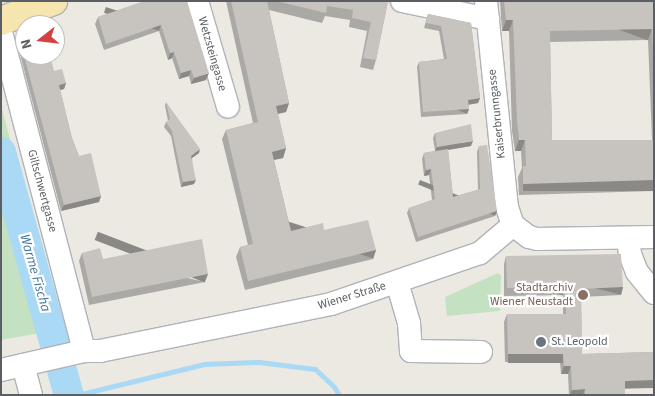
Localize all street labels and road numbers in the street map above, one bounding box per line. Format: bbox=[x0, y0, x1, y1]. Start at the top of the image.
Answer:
street label: Wetzsteingasse bbox=[195, 15, 229, 93]
street label: Kaiserbrunngasse bbox=[485, 69, 509, 159]
street label: Giltschwertgasse bbox=[24, 148, 60, 234]
street label: Wiener Straße bbox=[316, 279, 388, 313]

